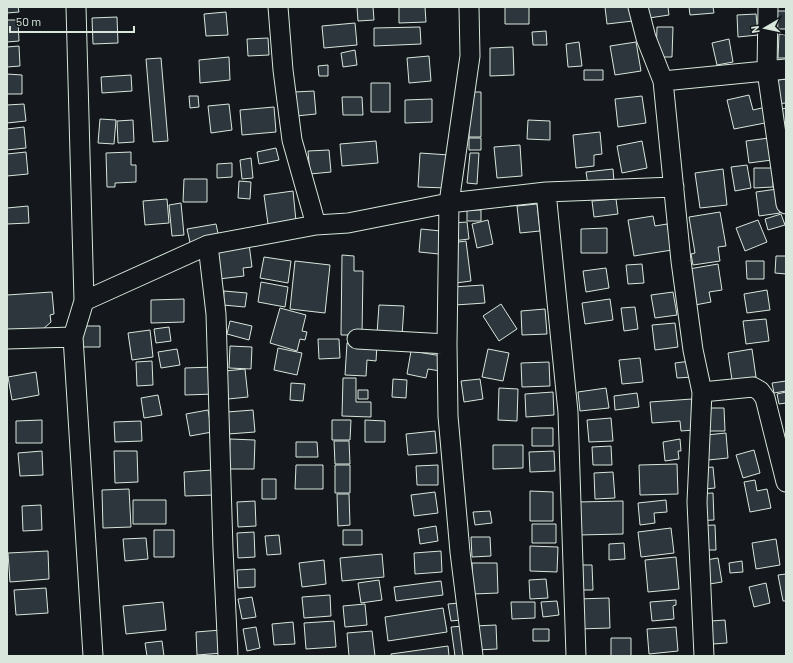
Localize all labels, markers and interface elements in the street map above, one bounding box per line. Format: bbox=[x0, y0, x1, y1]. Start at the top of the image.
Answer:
scale bar bbox=[10, 8, 134, 34]
north arrow bbox=[745, 8, 785, 48]
text: 50 m bbox=[16, 14, 41, 28]
text: N bbox=[748, 25, 762, 34]

